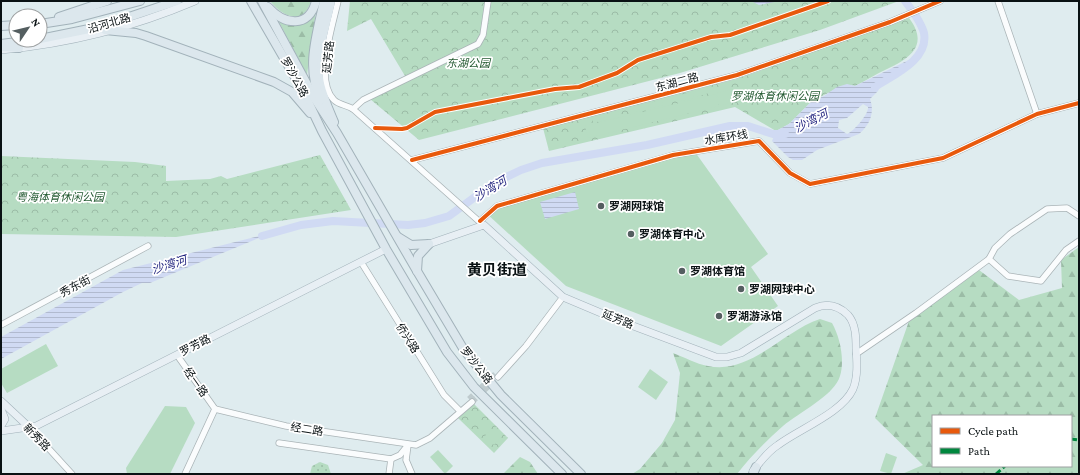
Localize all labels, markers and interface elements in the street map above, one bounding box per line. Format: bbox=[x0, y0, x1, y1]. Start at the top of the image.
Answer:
north arrow bbox=[8, 8, 48, 48]
street label: 沿河北路 bbox=[86, 11, 132, 35]
text: N bbox=[29, 16, 44, 29]
street label: 延芳路 bbox=[320, 40, 336, 74]
street label: 罗沙公路 bbox=[279, 55, 311, 99]
park label: 东湖公园 bbox=[446, 57, 492, 69]
street label: 东湖二路 bbox=[654, 71, 700, 93]
park label: 罗湖体育休闲公园 bbox=[731, 90, 821, 102]
water label: 沙湾河 bbox=[792, 106, 832, 135]
street label: 水库环线 bbox=[703, 128, 749, 146]
water label: 沙湾河 bbox=[471, 173, 511, 204]
park label: 粤海体育休闲公园 bbox=[16, 191, 106, 203]
place label: 罗湖网球馆 bbox=[609, 200, 664, 212]
marker: 罗湖网球馆 bbox=[596, 201, 606, 211]
place label: 罗湖体育中心 bbox=[639, 228, 705, 240]
marker: 罗湖体育中心 bbox=[626, 229, 636, 239]
water label: 沙湾河 bbox=[150, 252, 190, 277]
district label: 黄贝街道 bbox=[467, 262, 527, 278]
place label: 罗湖体育馆 bbox=[690, 265, 745, 277]
marker: 罗湖体育馆 bbox=[677, 266, 687, 276]
street label: 秀东街 bbox=[58, 273, 92, 299]
place label: 罗湖网球中心 bbox=[749, 283, 815, 295]
marker: 罗湖网球中心 bbox=[736, 284, 746, 294]
street label: 延芳路 bbox=[600, 307, 636, 331]
place label: 罗湖游泳馆 bbox=[727, 310, 782, 322]
marker: 罗湖游泳馆 bbox=[714, 311, 724, 321]
street label: 侨兴路 bbox=[394, 321, 422, 355]
street label: 罗芳路 bbox=[178, 332, 212, 358]
street label: 罗沙公路 bbox=[459, 344, 495, 386]
street label: 经一路 bbox=[182, 365, 210, 399]
legend bbox=[932, 415, 1072, 467]
street label: 经二路 bbox=[290, 420, 324, 438]
street label: 新秀路 bbox=[21, 421, 53, 453]
text: Cycle path bbox=[968, 424, 1019, 438]
text: Path bbox=[968, 444, 990, 458]

